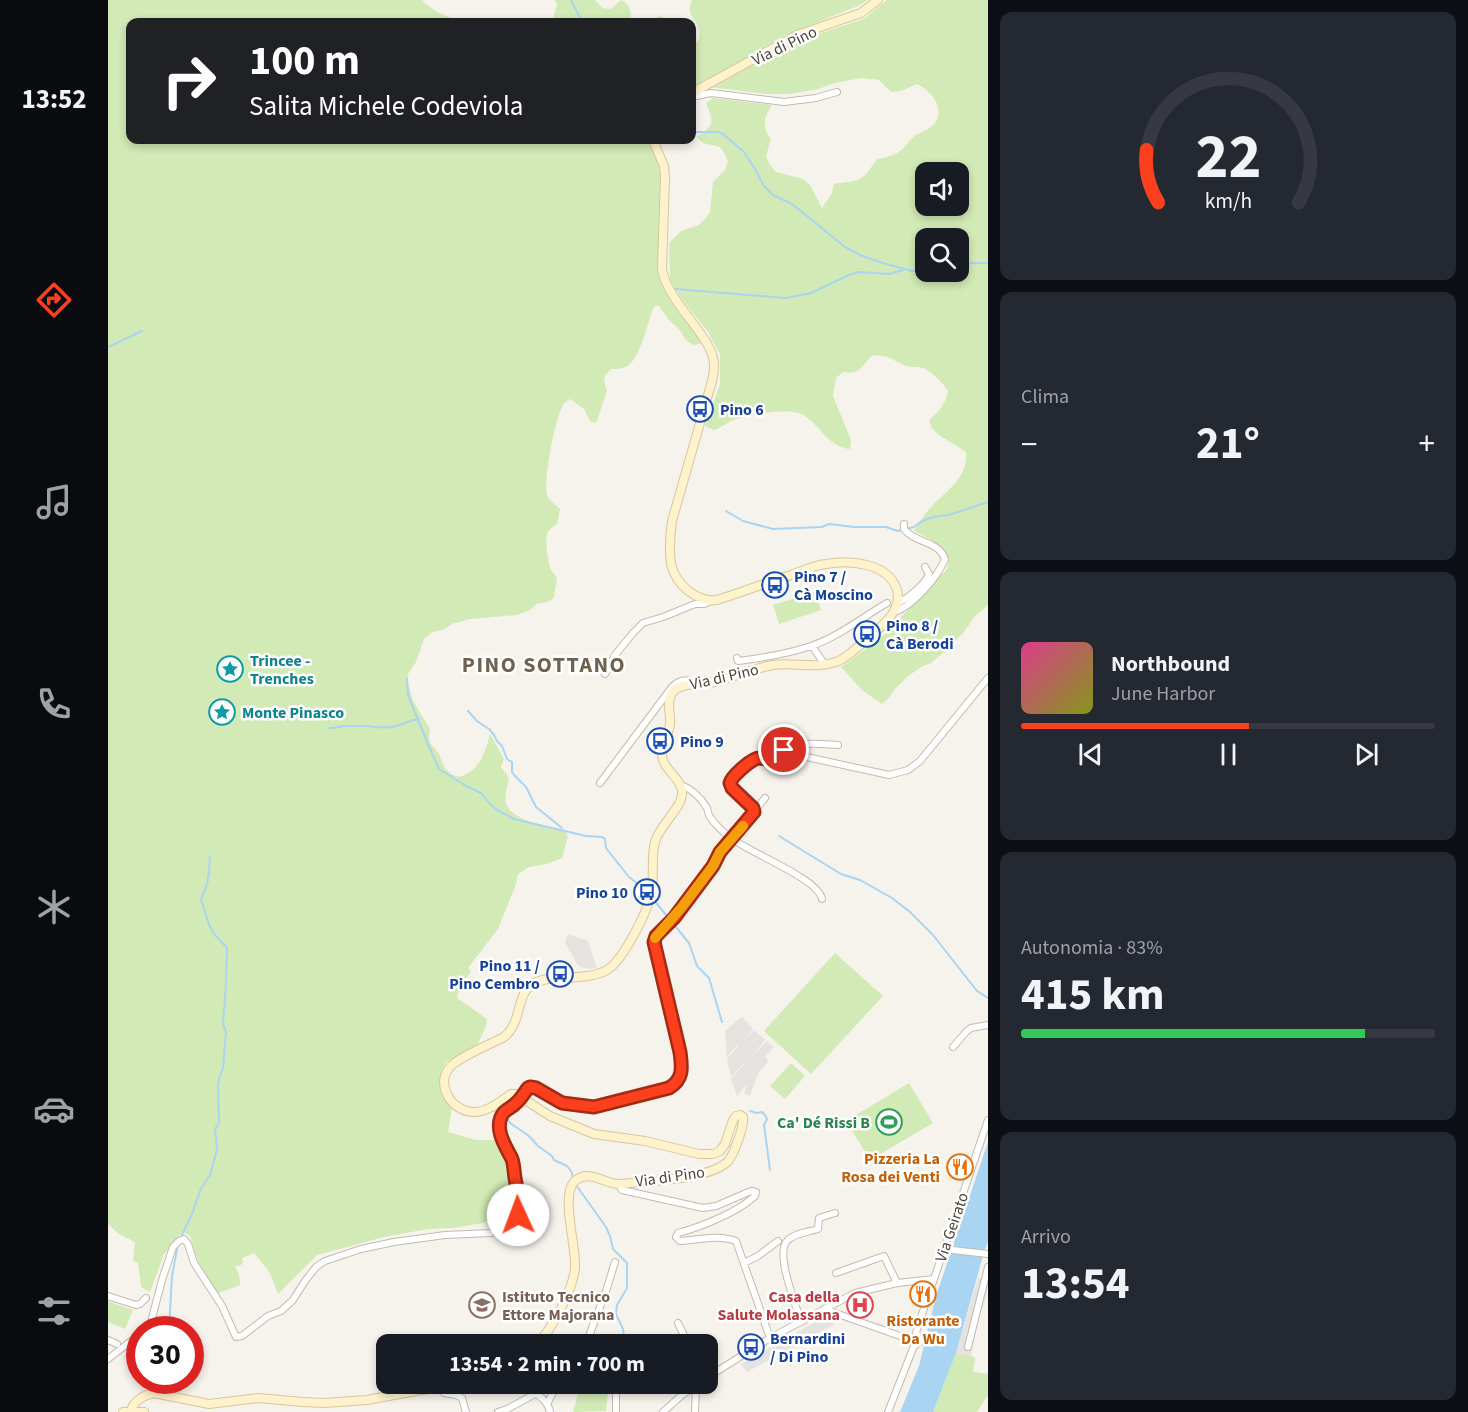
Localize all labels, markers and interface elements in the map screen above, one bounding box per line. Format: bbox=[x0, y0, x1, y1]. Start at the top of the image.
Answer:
street label: Via di Pino bbox=[748, 21, 821, 71]
text: 100 m bbox=[249, 31, 360, 91]
icon: right bbox=[150, 42, 228, 120]
text: 13:52 bbox=[21, 80, 87, 119]
text: Salita Michele Codeviola bbox=[249, 87, 523, 126]
text: 22 bbox=[1195, 113, 1261, 202]
map controls bbox=[915, 162, 969, 282]
button: sound bbox=[915, 162, 969, 216]
text: km/h bbox=[1204, 186, 1252, 217]
button: search bbox=[915, 228, 969, 282]
icon: directions bbox=[33, 279, 75, 321]
text: Clima bbox=[1021, 383, 1069, 411]
bus stop icon: Pino 6 bbox=[685, 394, 715, 424]
place label: Pino 6 bbox=[720, 399, 764, 421]
text: 21° bbox=[1196, 412, 1260, 476]
text: − bbox=[1021, 421, 1037, 468]
text: + bbox=[1419, 421, 1435, 468]
icon: music bbox=[33, 481, 75, 523]
place label: Pino 7 / Cà Moscino bbox=[794, 566, 873, 606]
bus stop icon: Pino 7 / Cà Moscino bbox=[760, 570, 790, 600]
place label: Pino 8 / Cà Berodi bbox=[886, 615, 954, 655]
bus stop icon: Pino 8 / Cà Berodi bbox=[852, 619, 882, 649]
text: Northbound bbox=[1111, 648, 1230, 680]
district label: PINO SOTTANO bbox=[462, 649, 626, 681]
place label: Trincee - Trenches bbox=[250, 650, 314, 690]
place icon: Trincee - Trenches bbox=[215, 654, 245, 684]
street label: Via di Pino bbox=[688, 658, 761, 696]
text: June Harbor bbox=[1111, 680, 1215, 708]
icon: phone bbox=[33, 683, 75, 725]
place icon: Monte Pinasco bbox=[207, 697, 237, 727]
place label: Monte Pinasco bbox=[242, 702, 344, 724]
pin bbox=[758, 724, 809, 775]
bus stop icon: Pino 9 bbox=[645, 726, 675, 756]
place label: Pino 9 bbox=[680, 731, 724, 753]
icon: arrive bbox=[767, 733, 800, 766]
icon: previous bbox=[1074, 738, 1107, 771]
icon: pause bbox=[1212, 738, 1245, 771]
icon: next bbox=[1350, 738, 1383, 771]
bus stop icon: Pino 10 bbox=[632, 877, 662, 907]
place label: Pino 10 bbox=[576, 882, 628, 904]
icon: climate bbox=[33, 886, 75, 928]
text: Autonomia · 83% bbox=[1021, 934, 1163, 962]
place label: Pino 11 / Pino Cembro bbox=[449, 955, 540, 995]
bus stop icon: Pino 11 / Pino Cembro bbox=[545, 959, 575, 989]
text: 415 km bbox=[1021, 963, 1165, 1027]
icon: car bbox=[33, 1088, 75, 1130]
sports icon: Ca' Dé Rissi B bbox=[874, 1107, 904, 1137]
place label: Ca' Dé Rissi B bbox=[777, 1112, 870, 1134]
place label: Pizzeria La Rosa dei Venti bbox=[841, 1148, 940, 1188]
restaurant icon: Pizzeria La Rosa dei Venti bbox=[945, 1152, 975, 1182]
street label: Via di Pino bbox=[634, 1161, 706, 1193]
position arrow bbox=[486, 1183, 550, 1247]
street label: Via Geirato bbox=[930, 1190, 974, 1265]
text: Arrivo bbox=[1021, 1223, 1071, 1251]
text: 13:54 bbox=[1021, 1252, 1130, 1316]
restaurant icon: Ristorante Da Wu bbox=[908, 1279, 938, 1309]
place label: Istituto Tecnico Ettore Majorana bbox=[502, 1286, 614, 1326]
place label: Casa della Salute Molassana bbox=[717, 1286, 840, 1326]
icon: filters bbox=[33, 1290, 75, 1332]
school or university icon: Istituto Tecnico Ettore Majorana bbox=[467, 1290, 497, 1320]
hospital icon: Casa della Salute Molassana bbox=[845, 1290, 875, 1320]
place label: Ristorante Da Wu bbox=[886, 1310, 960, 1350]
speed limit sign: 30 bbox=[126, 1316, 204, 1394]
place label: Bernardini / Di Pino bbox=[770, 1328, 845, 1368]
bus stop icon: Bernardini / Di Pino bbox=[736, 1332, 766, 1362]
text: 13:54 · 2 min · 700 m bbox=[449, 1348, 645, 1380]

